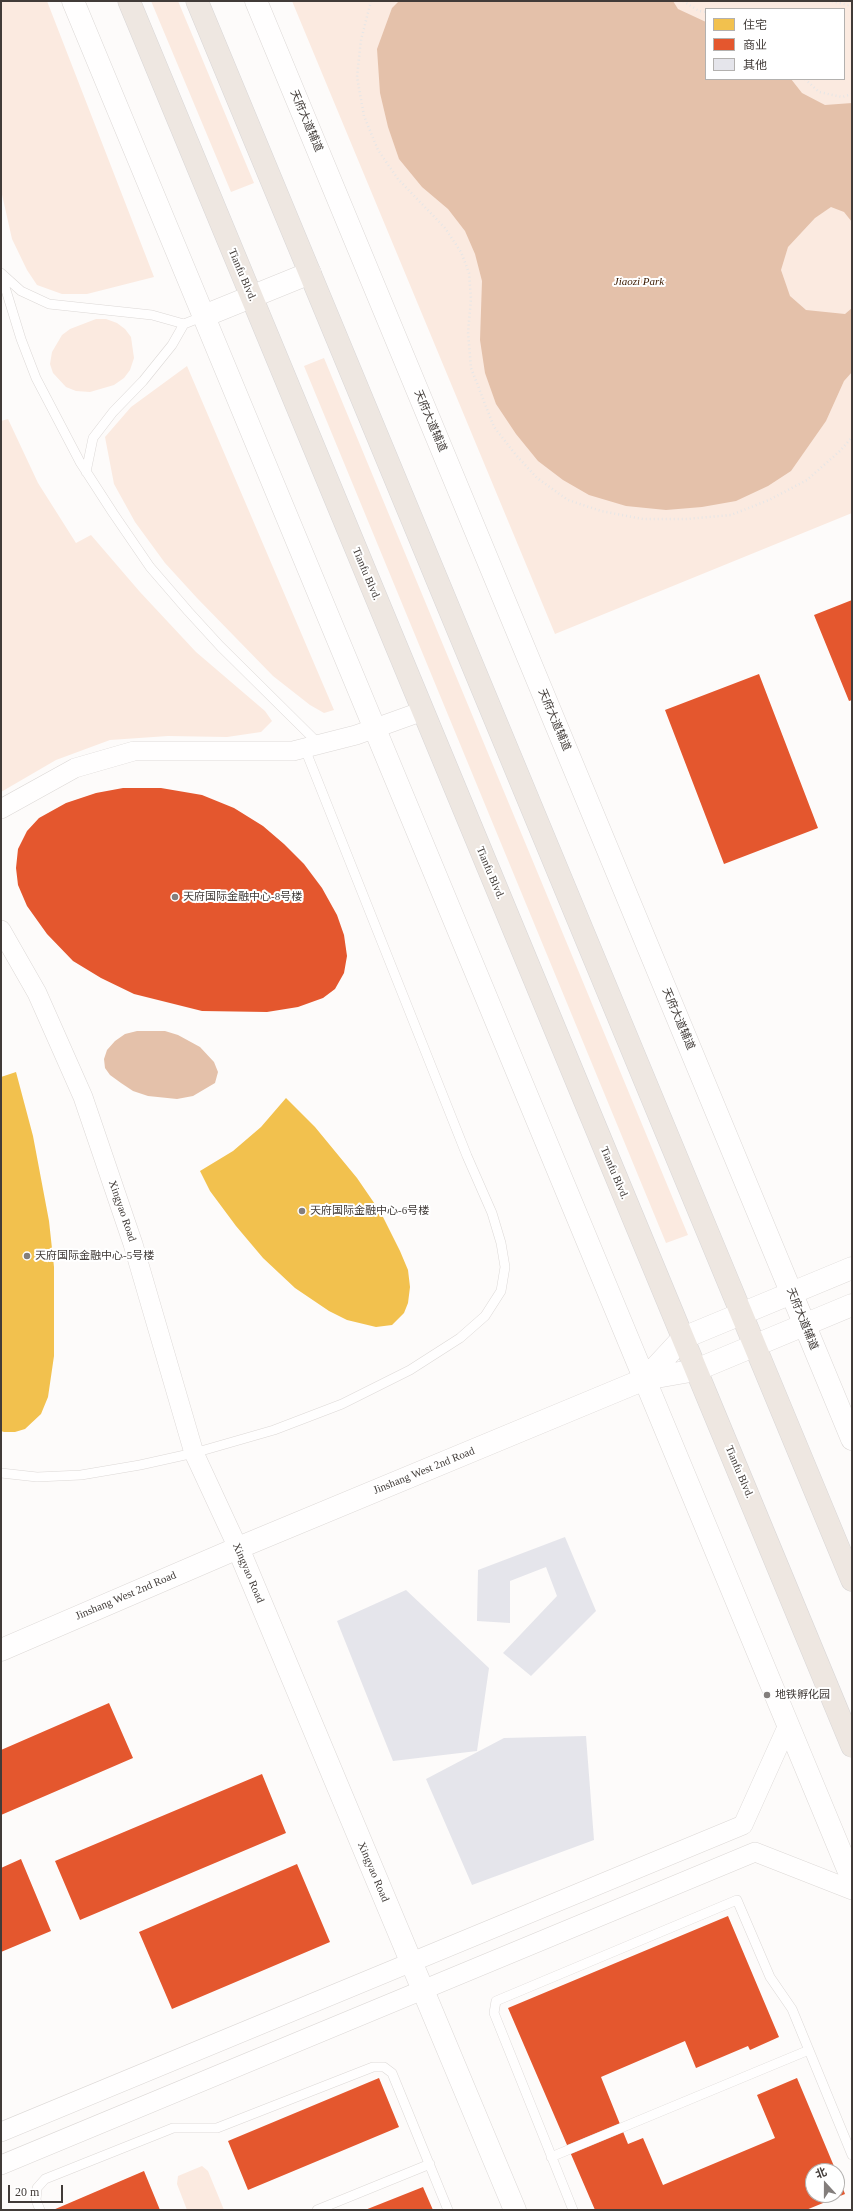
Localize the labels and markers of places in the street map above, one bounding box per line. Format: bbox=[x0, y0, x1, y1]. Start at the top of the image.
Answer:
place label: 天府国际金融中心-8号楼 bbox=[183, 890, 302, 904]
marker: 天府国际金融中心-8号楼 bbox=[170, 892, 180, 902]
place label: 天府国际金融中心-6号楼 bbox=[310, 1204, 429, 1218]
marker: 天府国际金融中心-6号楼 bbox=[297, 1206, 307, 1216]
place label: 天府国际金融中心-5号楼 bbox=[35, 1249, 154, 1263]
marker: 天府国际金融中心-5号楼 bbox=[22, 1251, 32, 1261]
place label: 地铁孵化园 bbox=[775, 1688, 830, 1702]
marker: 地铁孵化园 bbox=[762, 1690, 772, 1700]

